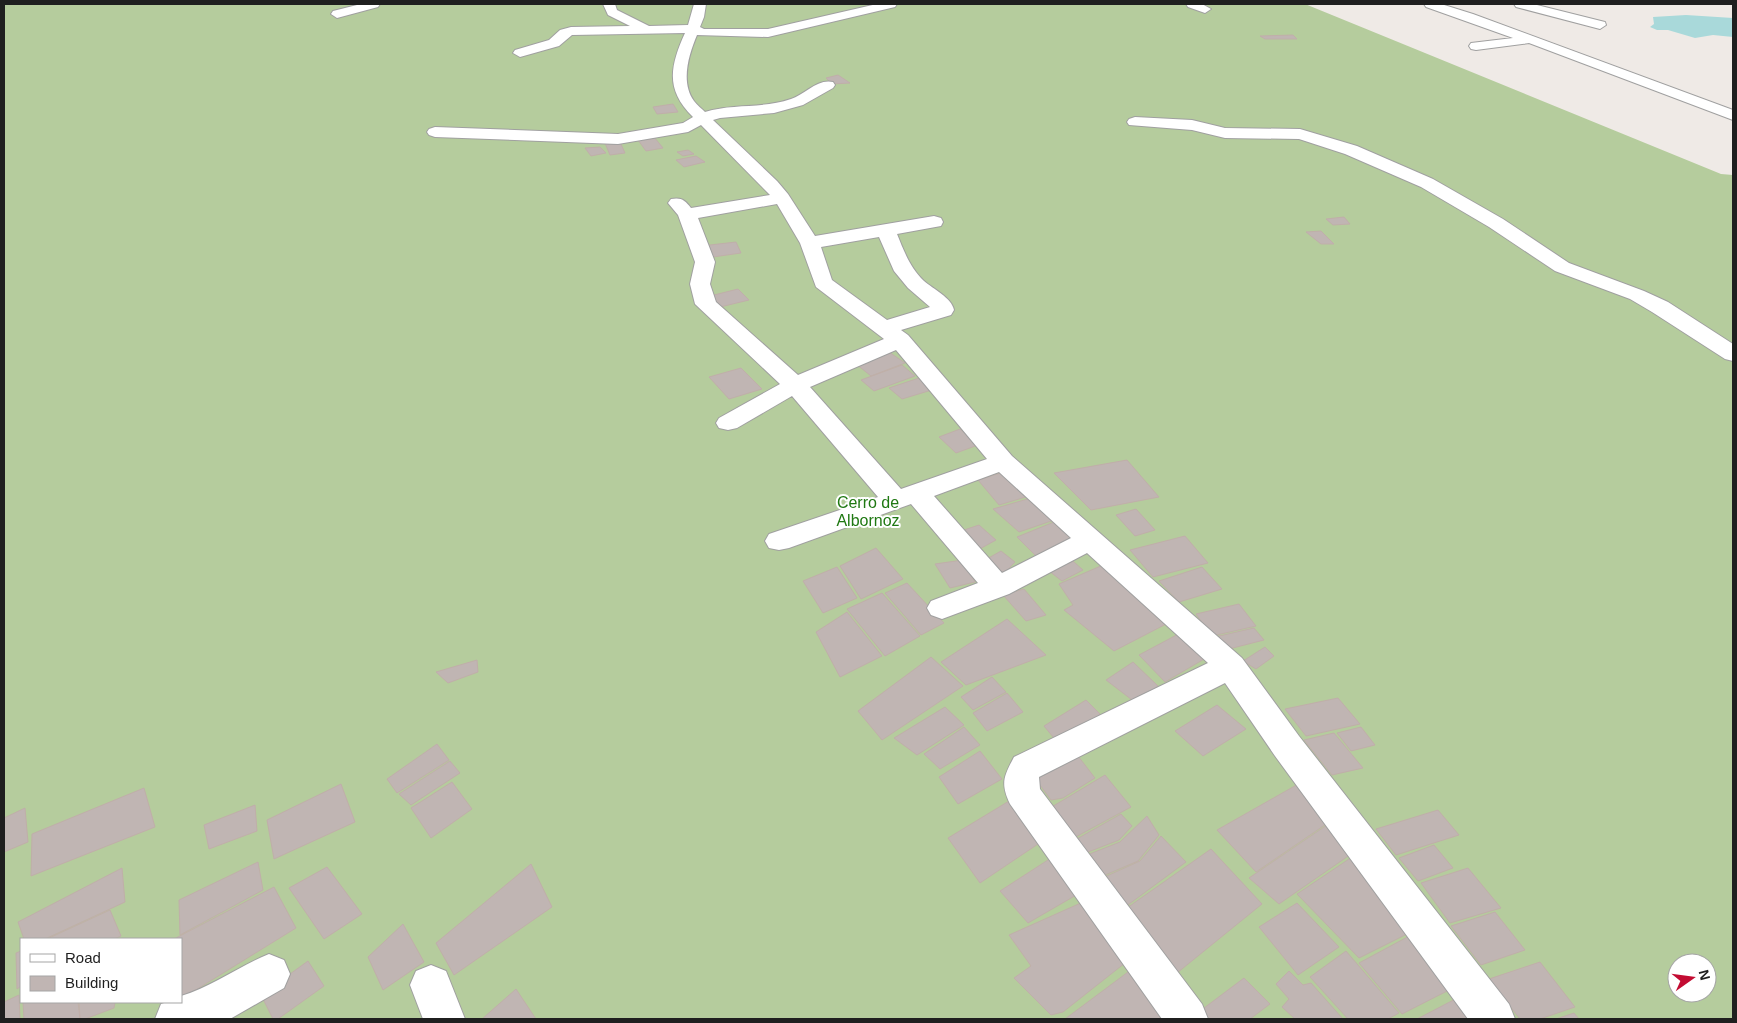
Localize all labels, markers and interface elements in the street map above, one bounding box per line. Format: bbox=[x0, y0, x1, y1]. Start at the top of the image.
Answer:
park label: Cerro de Albornoz bbox=[836, 494, 900, 529]
legend bbox=[20, 938, 182, 1003]
text: Road bbox=[65, 949, 101, 966]
north arrow bbox=[1667, 953, 1717, 1003]
text: N bbox=[1696, 968, 1714, 982]
text: Building bbox=[65, 974, 118, 991]

